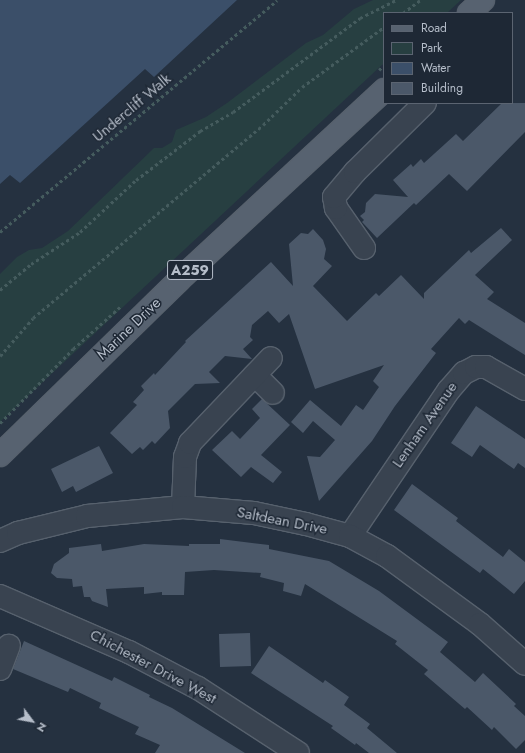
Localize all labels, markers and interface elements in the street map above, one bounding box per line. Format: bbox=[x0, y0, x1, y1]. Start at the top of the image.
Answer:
legend bbox=[383, 12, 513, 104]
text: Road bbox=[421, 19, 447, 37]
text: Park bbox=[421, 39, 442, 57]
text: Water bbox=[421, 59, 451, 77]
street label: Undercliff Walk bbox=[89, 70, 175, 146]
text: Building bbox=[421, 79, 463, 97]
road number: A259 bbox=[167, 258, 213, 282]
street label: Marine Drive bbox=[93, 294, 165, 364]
street label: Lenham Avenue bbox=[389, 379, 461, 471]
street label: Saltdean Drive bbox=[235, 503, 329, 539]
street label: Chichester Drive West bbox=[87, 626, 219, 708]
north arrow bbox=[12, 701, 52, 741]
text: N bbox=[33, 719, 51, 735]

